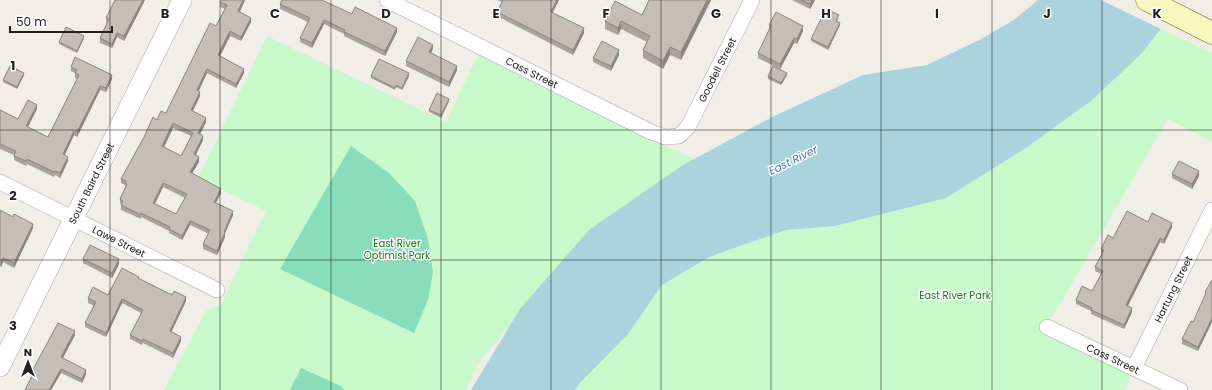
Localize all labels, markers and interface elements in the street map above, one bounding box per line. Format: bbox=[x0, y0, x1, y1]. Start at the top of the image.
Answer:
text: B bbox=[161, 4, 170, 23]
text: C bbox=[270, 4, 280, 23]
text: D bbox=[381, 4, 391, 23]
text: E bbox=[492, 4, 500, 23]
text: F bbox=[602, 4, 610, 23]
text: G bbox=[711, 4, 721, 23]
text: H bbox=[821, 4, 831, 23]
text: I bbox=[935, 4, 939, 23]
text: J bbox=[1043, 4, 1051, 23]
text: K bbox=[1152, 4, 1162, 23]
scale bar bbox=[10, 8, 112, 34]
text: 50 m bbox=[16, 13, 47, 30]
street label: Goodell Street bbox=[695, 35, 740, 105]
street label: Cass Street bbox=[503, 53, 561, 92]
text: 1 bbox=[11, 56, 15, 75]
street label: South Baird Street bbox=[65, 140, 118, 227]
water label: East River bbox=[766, 141, 821, 179]
text: 2 bbox=[9, 186, 17, 205]
street label: Lawe Street bbox=[90, 222, 148, 261]
park label: East River Optimist Park bbox=[364, 236, 431, 263]
street label: Hartung Street bbox=[1151, 253, 1196, 325]
park label: East River Park bbox=[919, 288, 992, 303]
text: 3 bbox=[9, 316, 17, 335]
street label: Cass Street bbox=[1084, 340, 1142, 378]
north arrow bbox=[8, 342, 48, 382]
text: N bbox=[24, 344, 32, 360]

